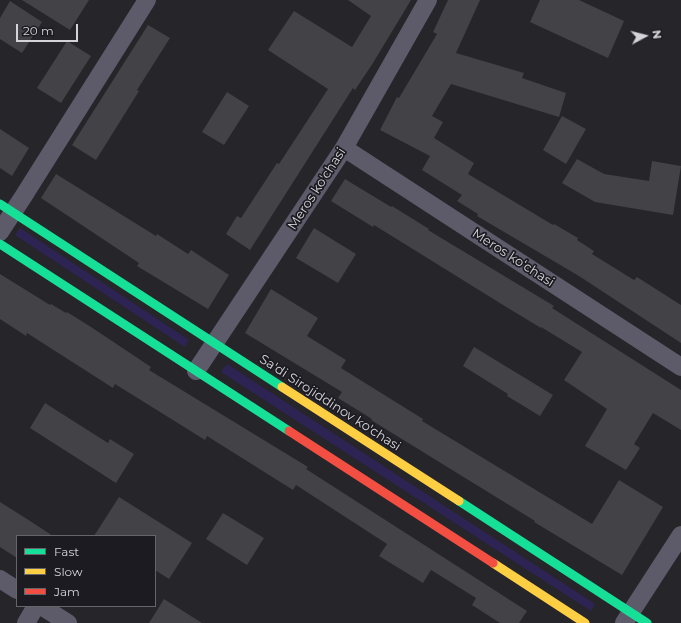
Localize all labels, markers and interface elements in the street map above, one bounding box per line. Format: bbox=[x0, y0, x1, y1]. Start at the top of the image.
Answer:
scale bar bbox=[18, 16, 80, 42]
north arrow bbox=[625, 16, 665, 56]
text: 20 m bbox=[23, 23, 54, 38]
text: N bbox=[649, 29, 664, 40]
street label: Meros ko'chasi bbox=[285, 145, 349, 233]
street label: Meros ko‘chasi bbox=[469, 226, 557, 290]
street label: Sa'di Sirojiddinov ko'chasi bbox=[256, 351, 404, 455]
legend bbox=[16, 535, 156, 607]
text: Fast bbox=[54, 544, 79, 559]
text: Slow bbox=[54, 564, 83, 579]
text: Jam bbox=[54, 584, 80, 599]

